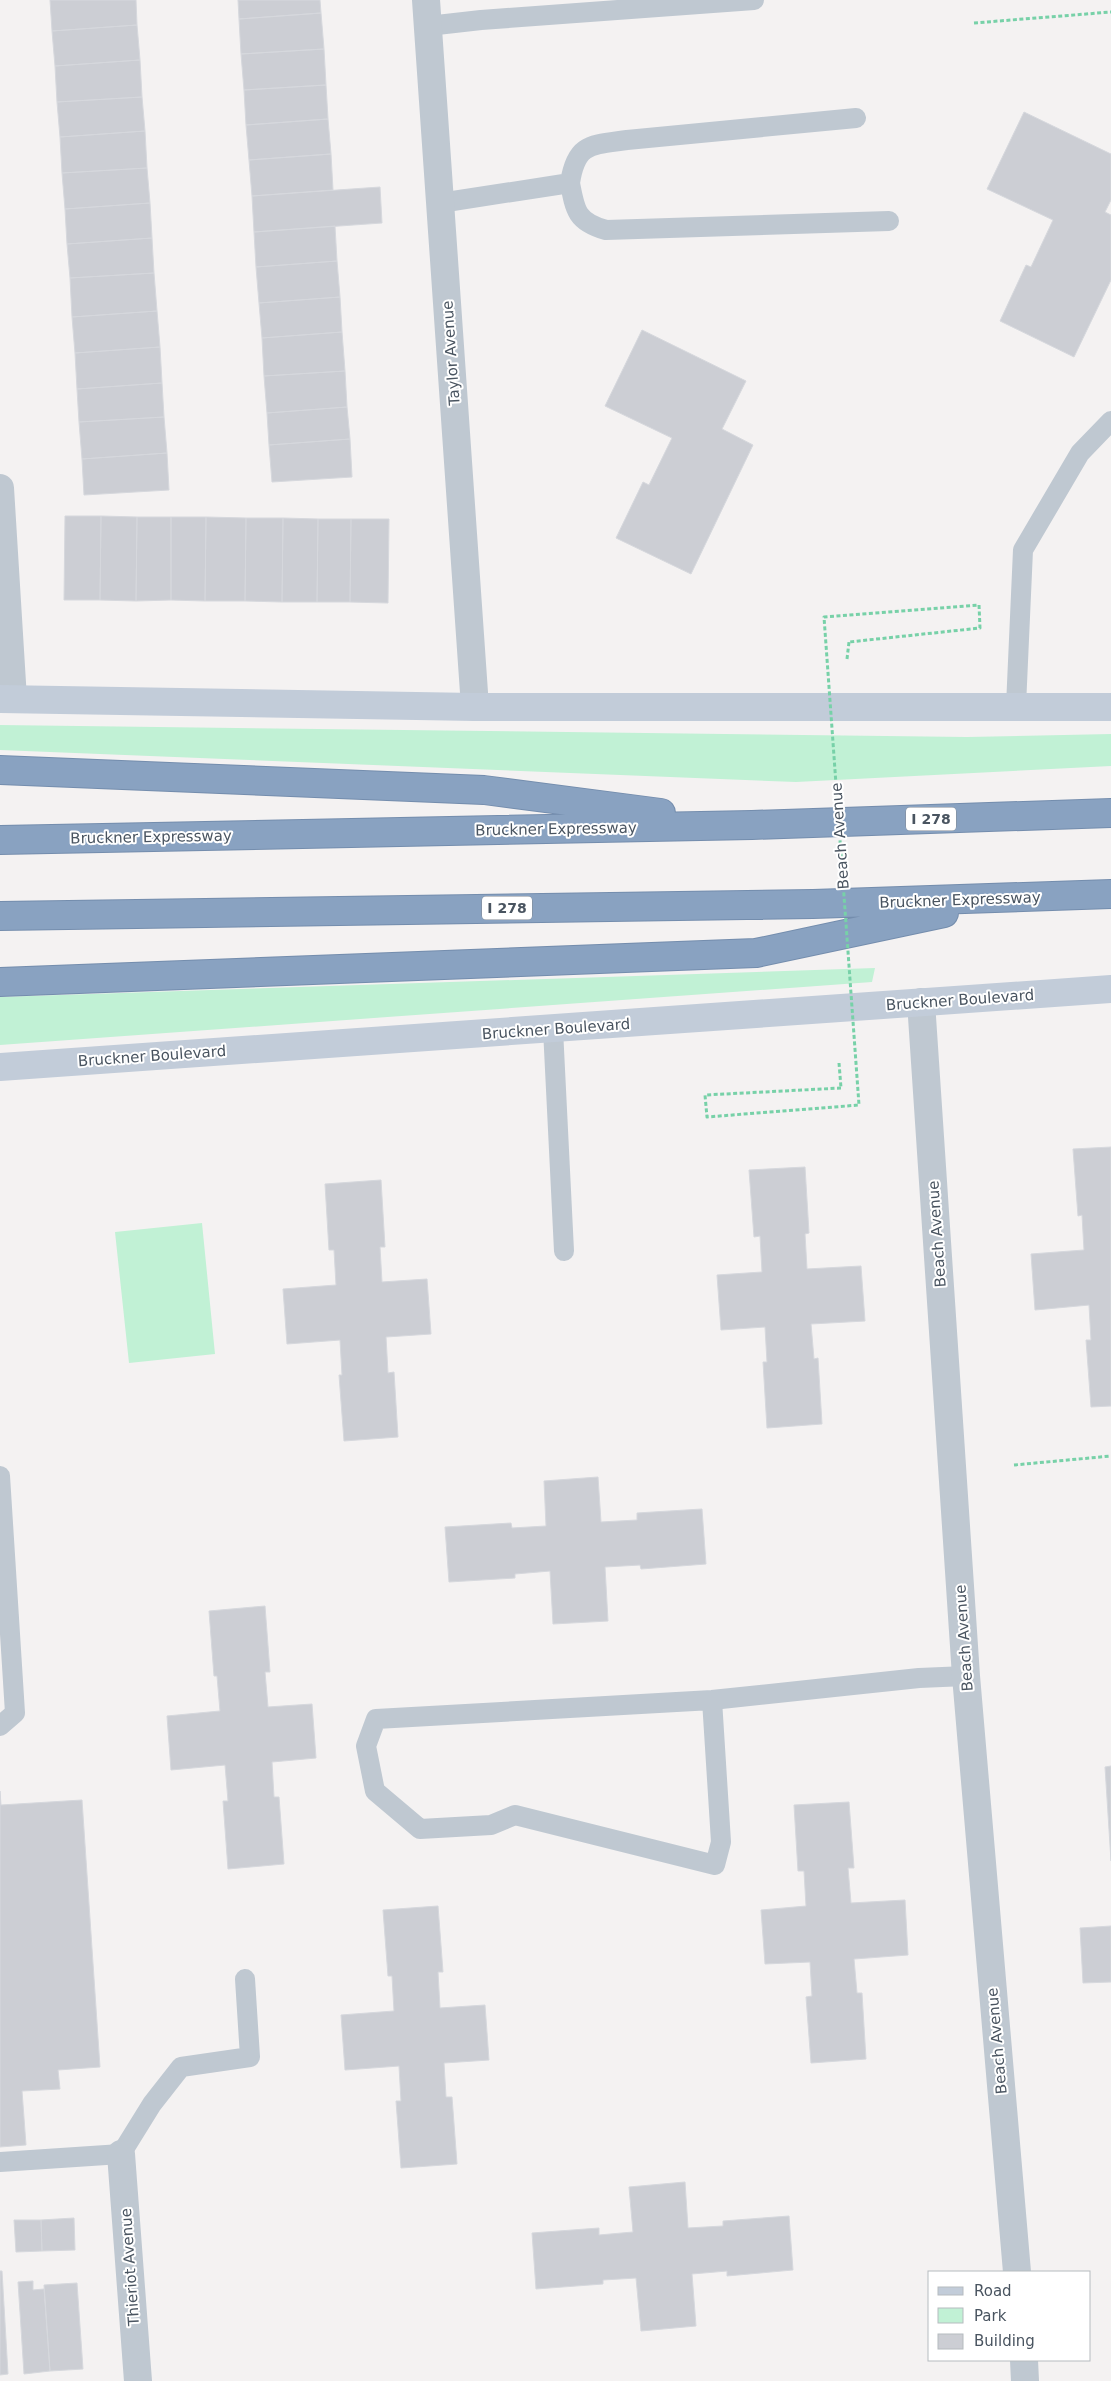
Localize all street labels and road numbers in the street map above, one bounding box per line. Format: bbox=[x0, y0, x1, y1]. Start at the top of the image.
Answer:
street label: Taylor Avenue bbox=[438, 300, 464, 407]
street label: Beach Avenue bbox=[827, 782, 853, 890]
road number: I 278 bbox=[906, 808, 956, 831]
street label: Bruckner Expressway bbox=[475, 819, 637, 839]
street label: Bruckner Expressway bbox=[70, 827, 232, 847]
street label: Bruckner Expressway bbox=[879, 888, 1041, 912]
road number: I 278 bbox=[482, 896, 532, 920]
street label: Bruckner Boulevard bbox=[885, 986, 1035, 1014]
street label: Bruckner Boulevard bbox=[481, 1015, 631, 1043]
street label: Bruckner Boulevard bbox=[77, 1042, 227, 1070]
street label: Beach Avenue bbox=[924, 1180, 950, 1288]
street label: Beach Avenue bbox=[951, 1584, 977, 1692]
street label: Beach Avenue bbox=[983, 1987, 1011, 2095]
street label: Thieriot Avenue bbox=[117, 2208, 143, 2327]

